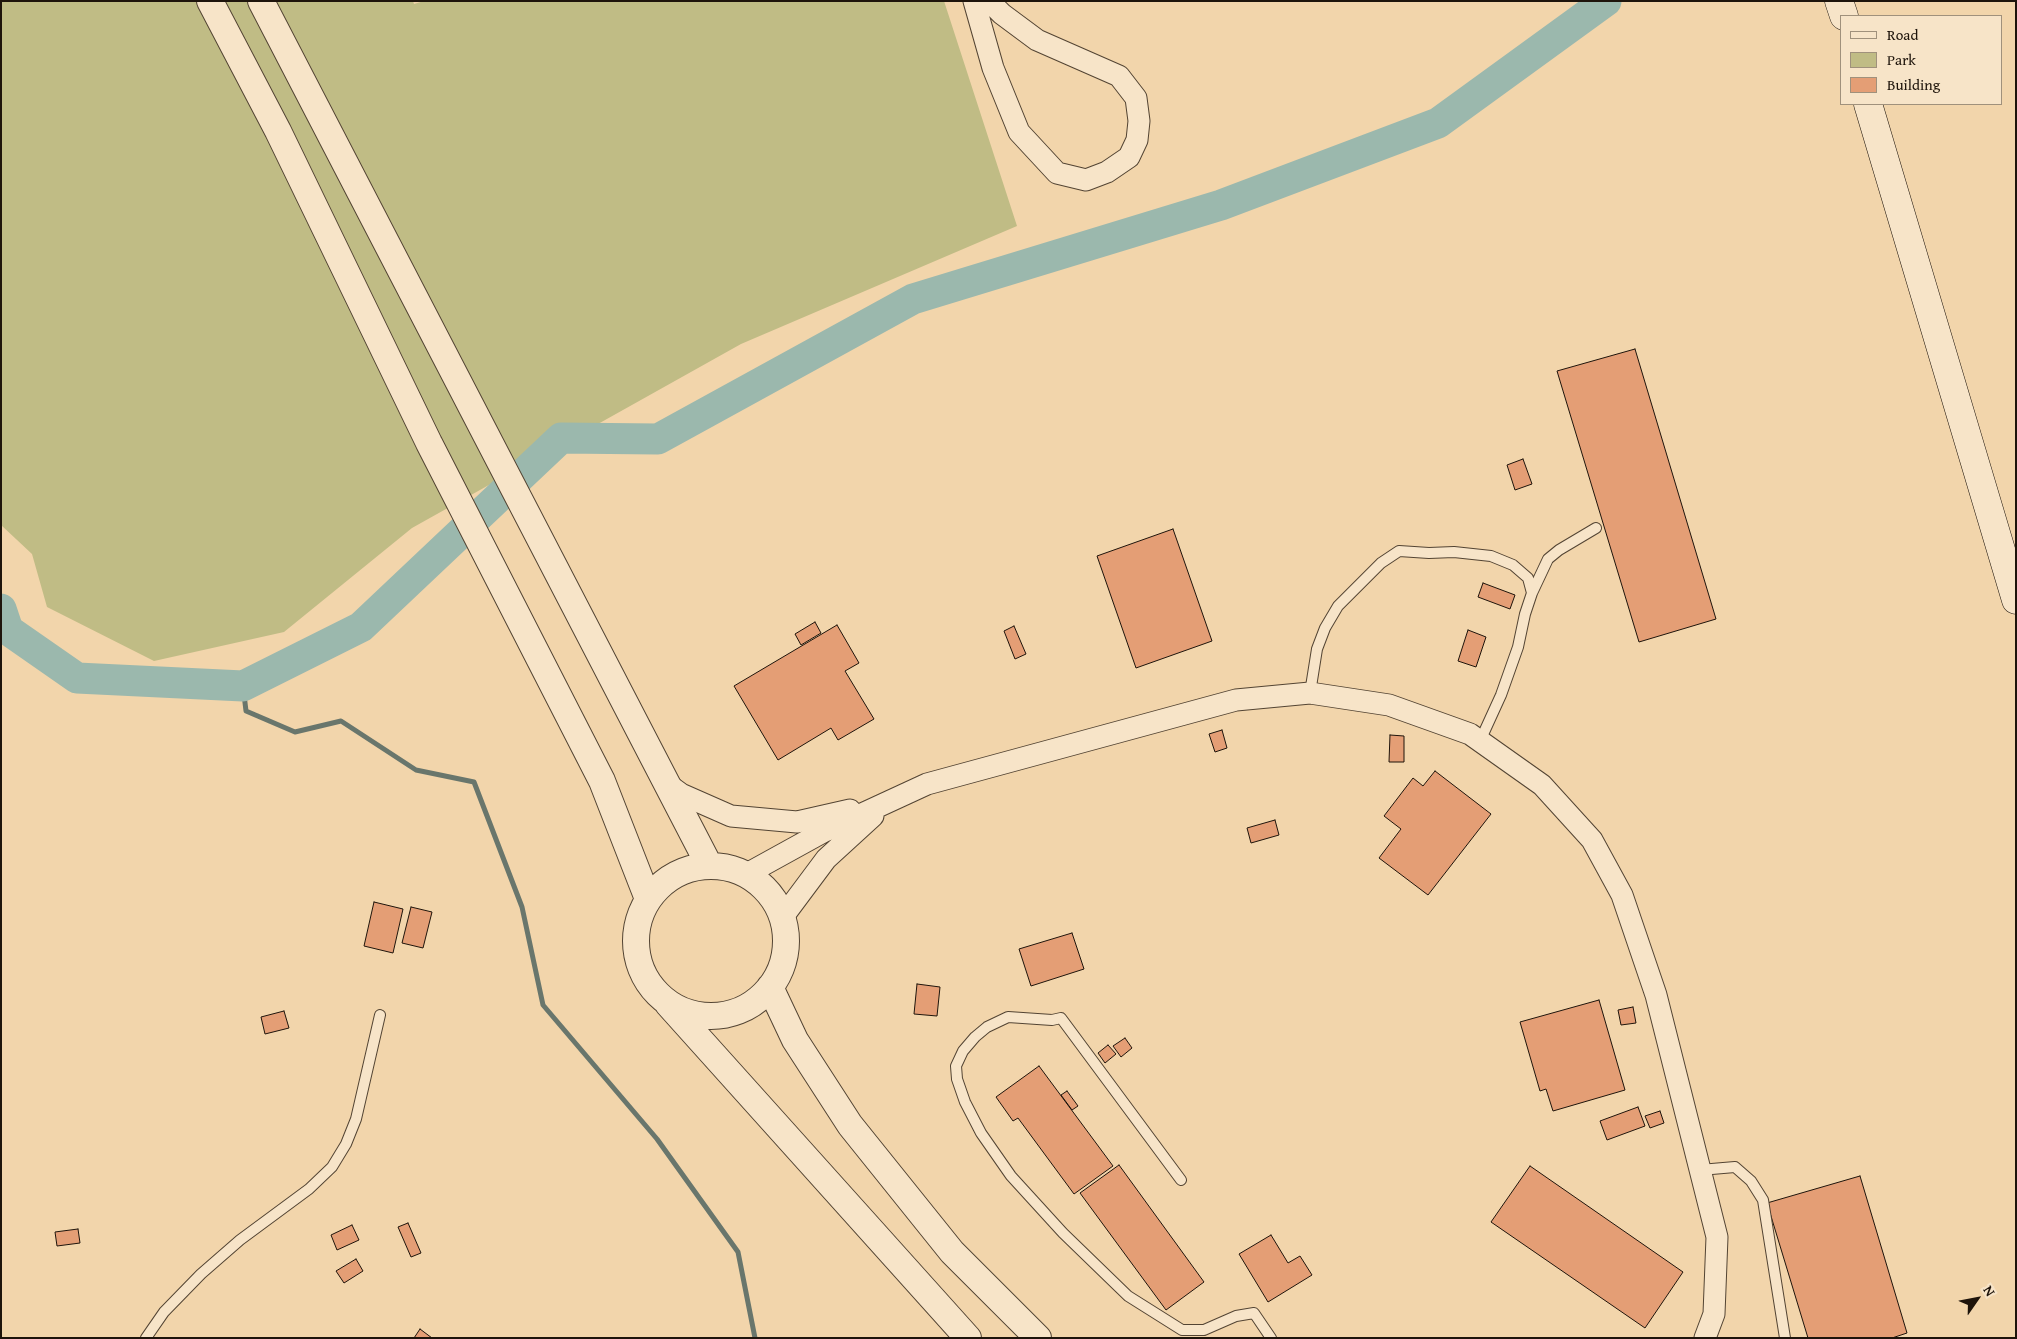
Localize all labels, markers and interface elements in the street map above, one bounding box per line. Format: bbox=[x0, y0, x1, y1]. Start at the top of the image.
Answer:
legend bbox=[1840, 15, 2002, 105]
text: Road bbox=[1887, 24, 1918, 45]
text: Park bbox=[1887, 49, 1916, 70]
text: Building bbox=[1887, 74, 1940, 95]
north arrow bbox=[1952, 1274, 2002, 1324]
text: N bbox=[1979, 1281, 2001, 1300]

